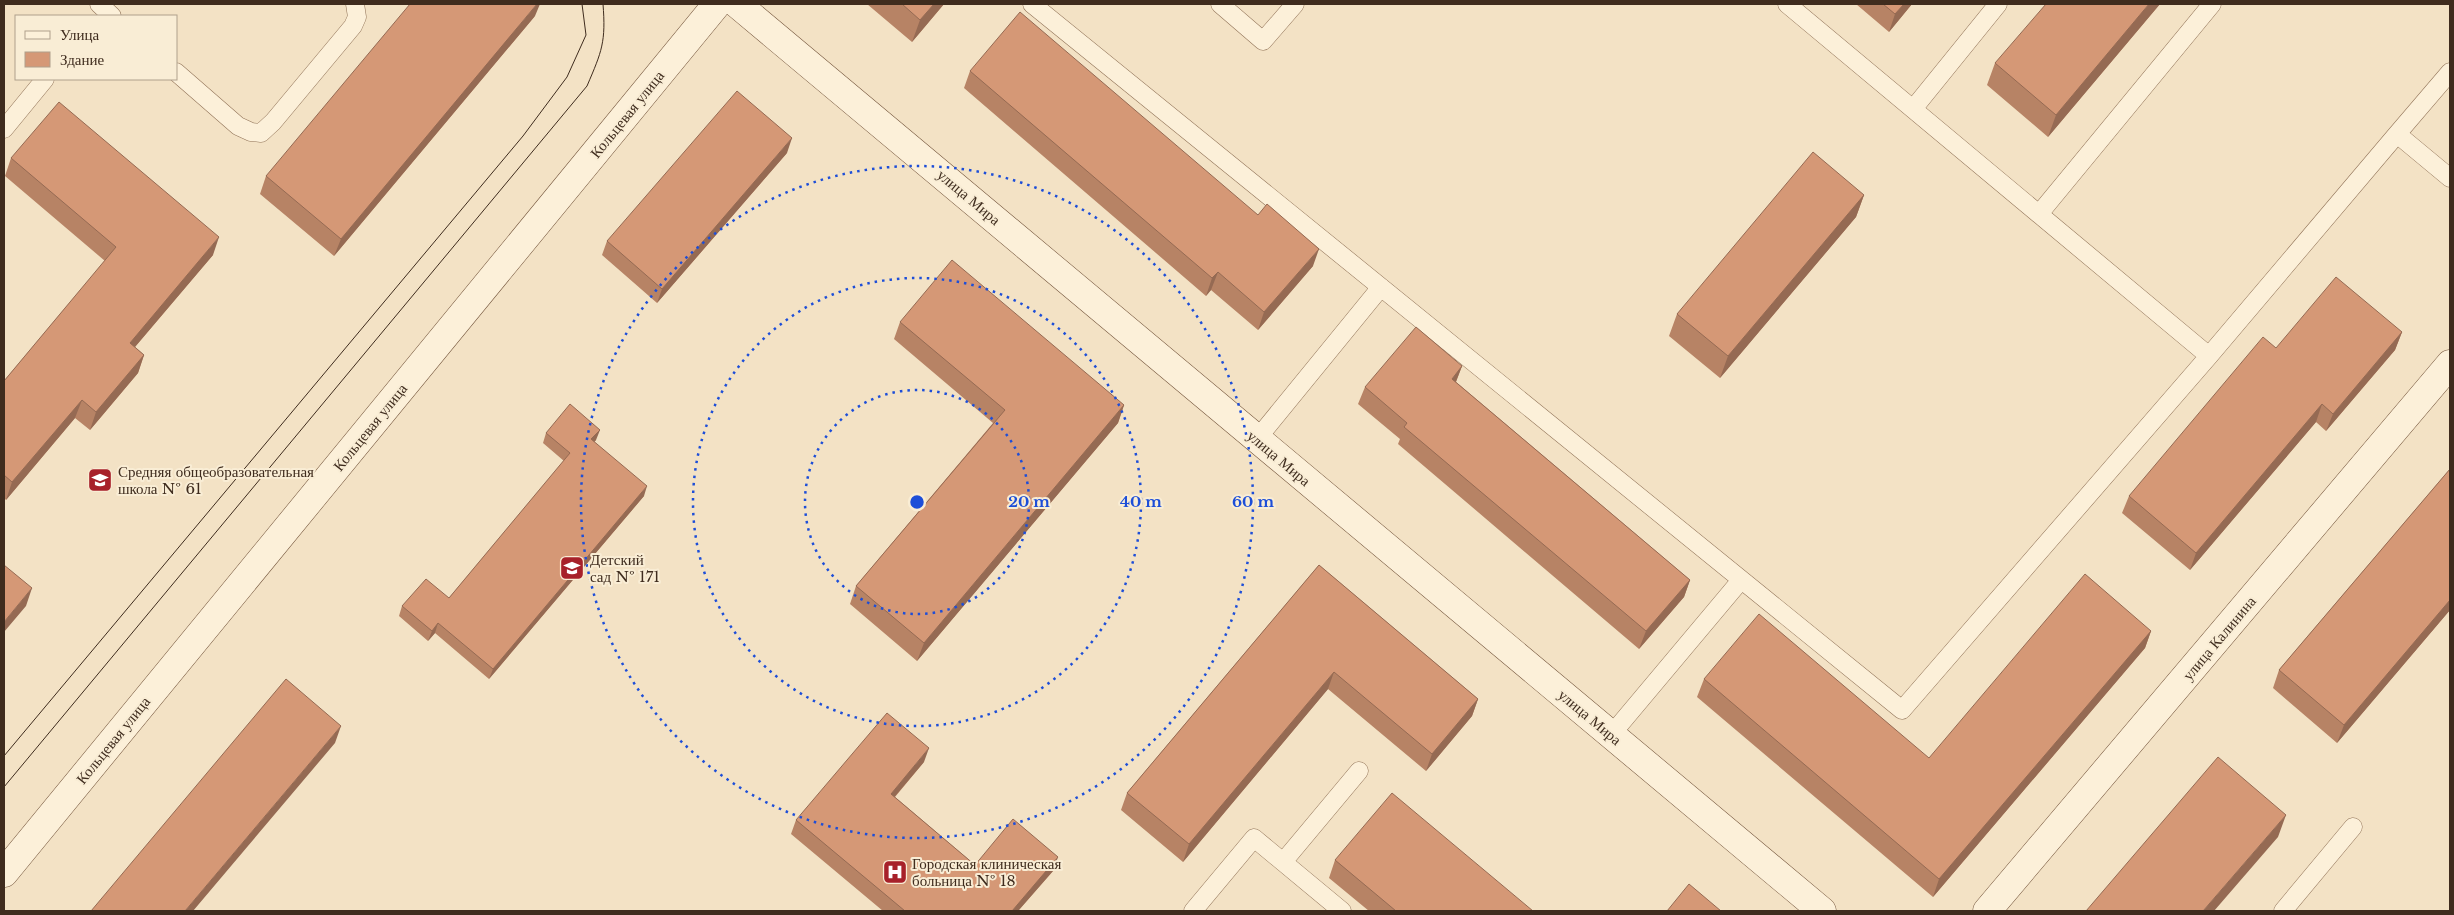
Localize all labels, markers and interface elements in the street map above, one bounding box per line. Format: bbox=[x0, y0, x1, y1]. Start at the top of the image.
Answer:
legend bbox=[15, 15, 178, 80]
text: Улица bbox=[60, 25, 99, 44]
text: Здание bbox=[60, 50, 104, 69]
street label: Кольцевая улица bbox=[586, 66, 668, 162]
street label: улица Мира bbox=[933, 165, 1005, 229]
street label: Кольцевая улица bbox=[329, 379, 411, 475]
street label: улица Мира bbox=[1243, 426, 1315, 490]
place label: Средняя общеобразовательная школа № 61 bbox=[118, 462, 314, 498]
school or university icon: Средняя общеобразовательная школа № 61 bbox=[87, 467, 113, 493]
text: 20 m bbox=[1008, 492, 1050, 511]
text: 40 m bbox=[1120, 492, 1162, 511]
text: 60 m bbox=[1232, 492, 1274, 511]
centre of rings bbox=[908, 493, 926, 511]
place label: Детский сад № 171 bbox=[590, 550, 660, 586]
school or university icon: Детский сад № 171 bbox=[559, 555, 585, 581]
street label: улица Калинина bbox=[2178, 592, 2260, 684]
street label: улица Мира bbox=[1554, 685, 1626, 749]
street label: Кольцевая улица bbox=[72, 692, 154, 788]
place label: Городская клиническая больница № 18 bbox=[912, 854, 1061, 890]
hospital icon: Городская клиническая больница № 18 bbox=[882, 859, 908, 885]

